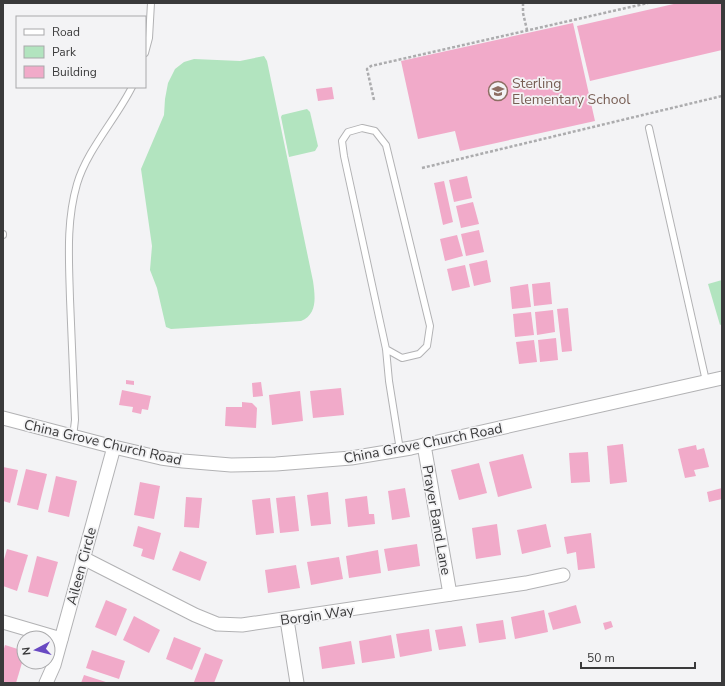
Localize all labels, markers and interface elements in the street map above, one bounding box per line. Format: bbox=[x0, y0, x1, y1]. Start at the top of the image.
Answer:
legend bbox=[16, 16, 146, 88]
text: Road bbox=[52, 24, 80, 40]
text: Park bbox=[52, 44, 77, 60]
text: Building bbox=[52, 64, 97, 80]
place label: Sterling Elementary School bbox=[512, 74, 631, 109]
school or university icon: Sterling Elementary School bbox=[487, 80, 509, 102]
street label: China Grove Church Road bbox=[22, 415, 184, 470]
street label: China Grove Church Road bbox=[342, 419, 504, 468]
street label: Prayer Band Lane bbox=[417, 464, 456, 576]
street label: Aileen Circle bbox=[62, 525, 101, 607]
street label: Borgin Way bbox=[279, 601, 356, 630]
north arrow bbox=[16, 630, 56, 670]
scale bar bbox=[581, 644, 695, 670]
text: N bbox=[19, 646, 35, 656]
text: 50 m bbox=[587, 650, 615, 666]

